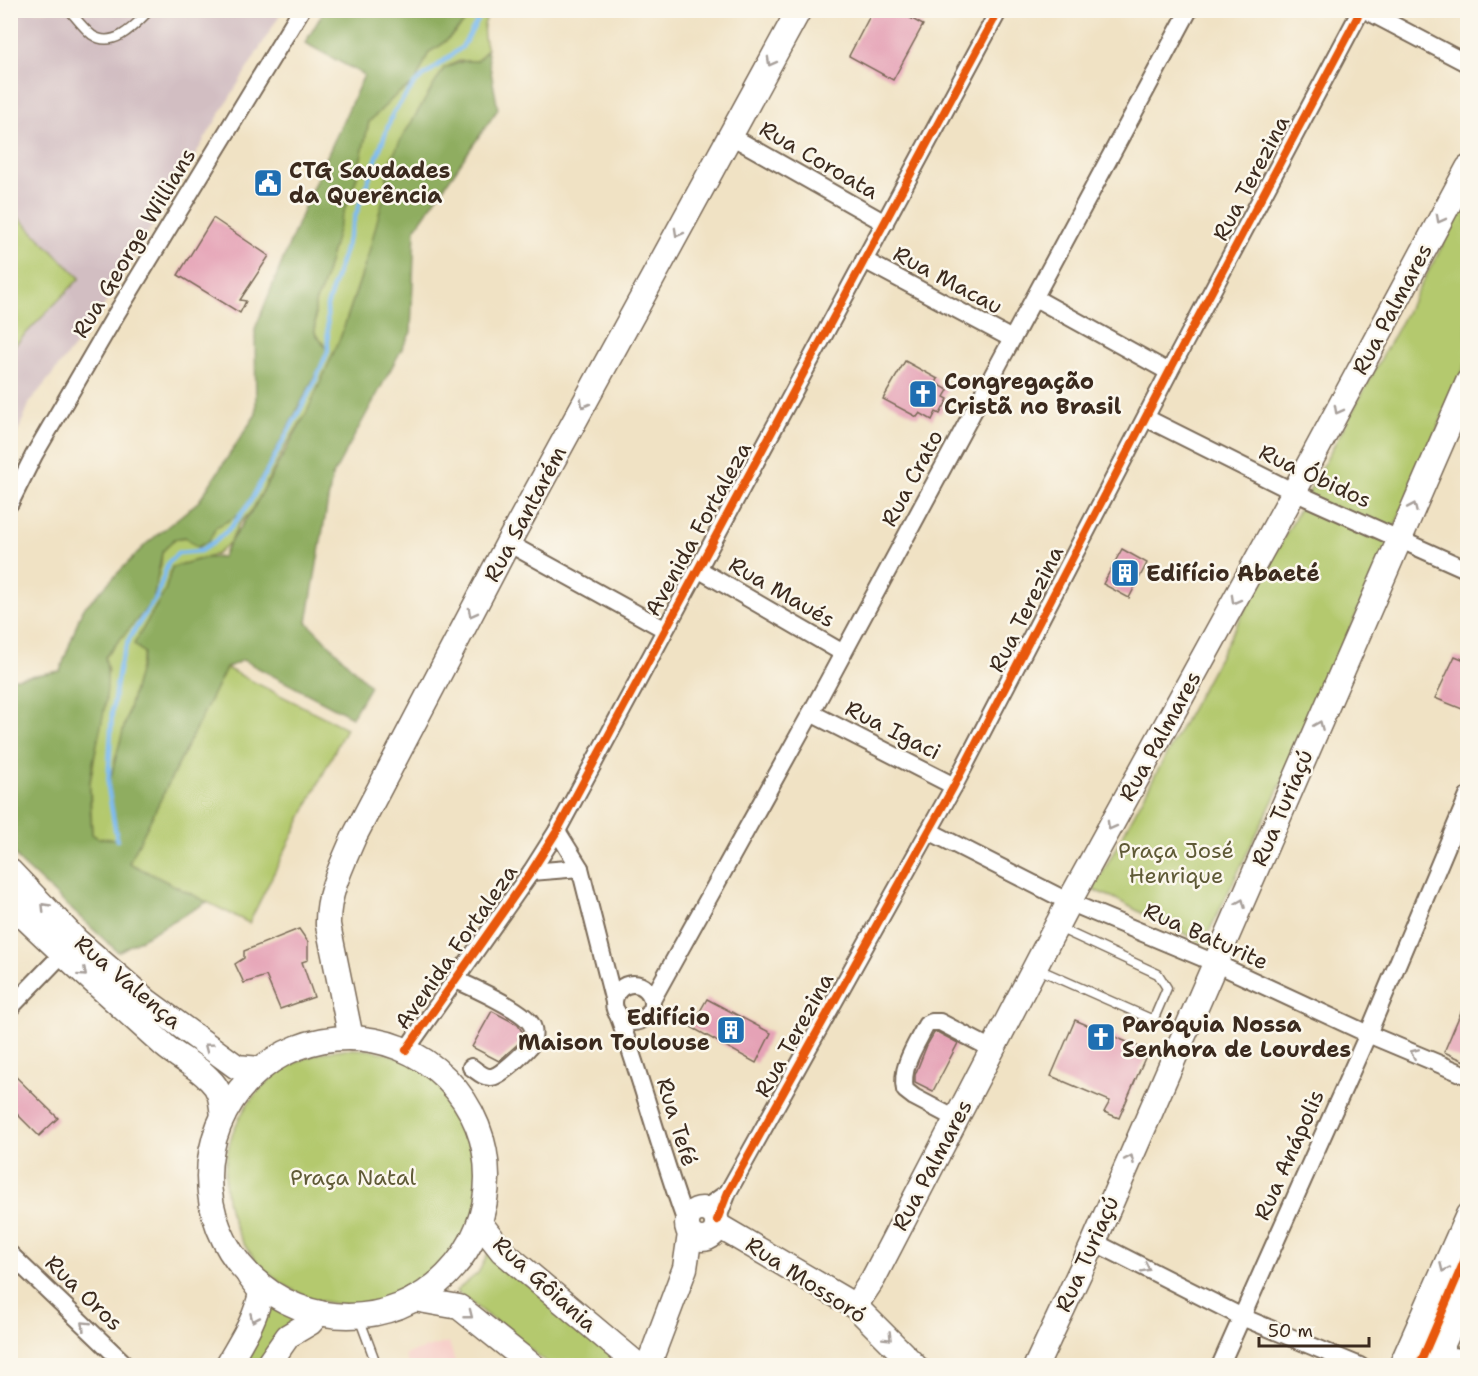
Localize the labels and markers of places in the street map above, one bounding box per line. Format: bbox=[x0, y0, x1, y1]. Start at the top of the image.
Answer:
place label: CTG Saudades da Querência bbox=[289, 156, 450, 210]
public building icon: CTG Saudades da Querência bbox=[252, 167, 284, 199]
place label: Congregação Cristã no Brasil bbox=[944, 367, 1122, 421]
church icon: Congregação Cristã no Brasil bbox=[907, 378, 939, 410]
building icon: Edifício Abaeté bbox=[1109, 557, 1141, 589]
place label: Edifício Abaeté bbox=[1146, 559, 1320, 588]
place label: Edifício Maison Toulouse bbox=[518, 1003, 710, 1057]
place label: Paróquia Nossa Senhora de Lourdes bbox=[1122, 1010, 1351, 1064]
building icon: Edifício Maison Toulouse bbox=[715, 1014, 747, 1046]
church icon: Paróquia Nossa Senhora de Lourdes bbox=[1085, 1021, 1117, 1053]

